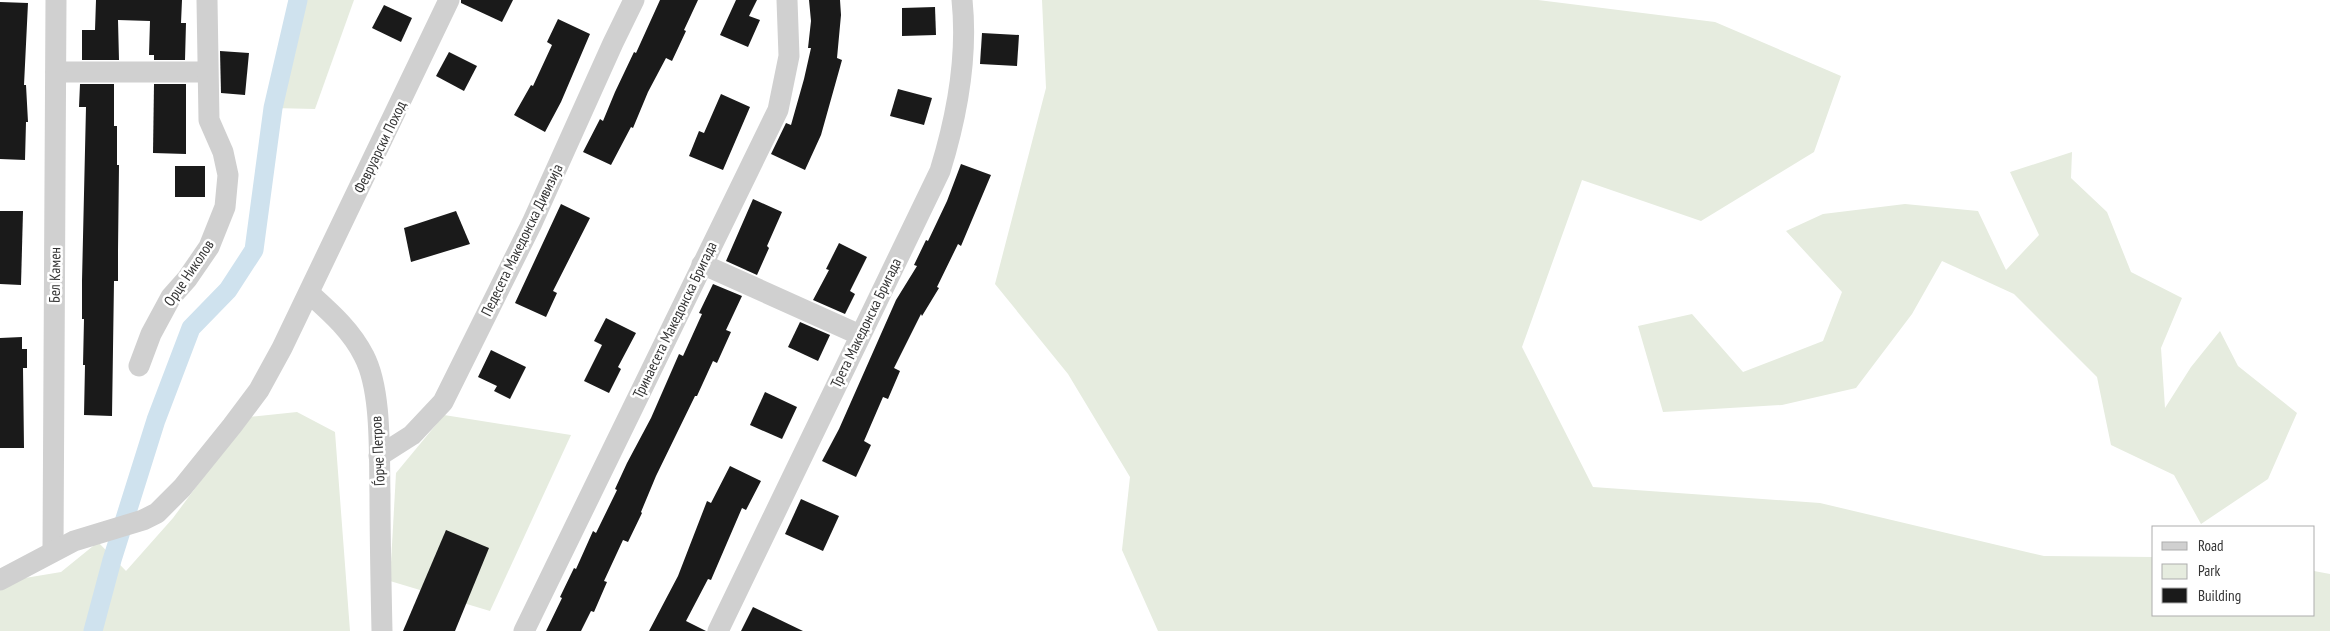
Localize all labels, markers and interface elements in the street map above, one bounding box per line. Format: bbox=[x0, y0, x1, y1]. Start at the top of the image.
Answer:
street label: Февруарски Поход bbox=[349, 97, 410, 196]
street label: Педесета Македонска Дивизија bbox=[476, 161, 567, 319]
street label: Орце Николов bbox=[159, 236, 218, 310]
street label: Тринаесета Македонска Бригада bbox=[628, 238, 721, 401]
street label: Бел Камен bbox=[45, 247, 64, 303]
street label: Трета Македонска Бригада bbox=[826, 255, 905, 391]
street label: Ѓорче Петров bbox=[366, 415, 389, 487]
legend bbox=[2152, 526, 2315, 616]
text: Road bbox=[2198, 536, 2224, 555]
text: Park bbox=[2198, 561, 2220, 580]
text: Building bbox=[2198, 586, 2241, 605]

